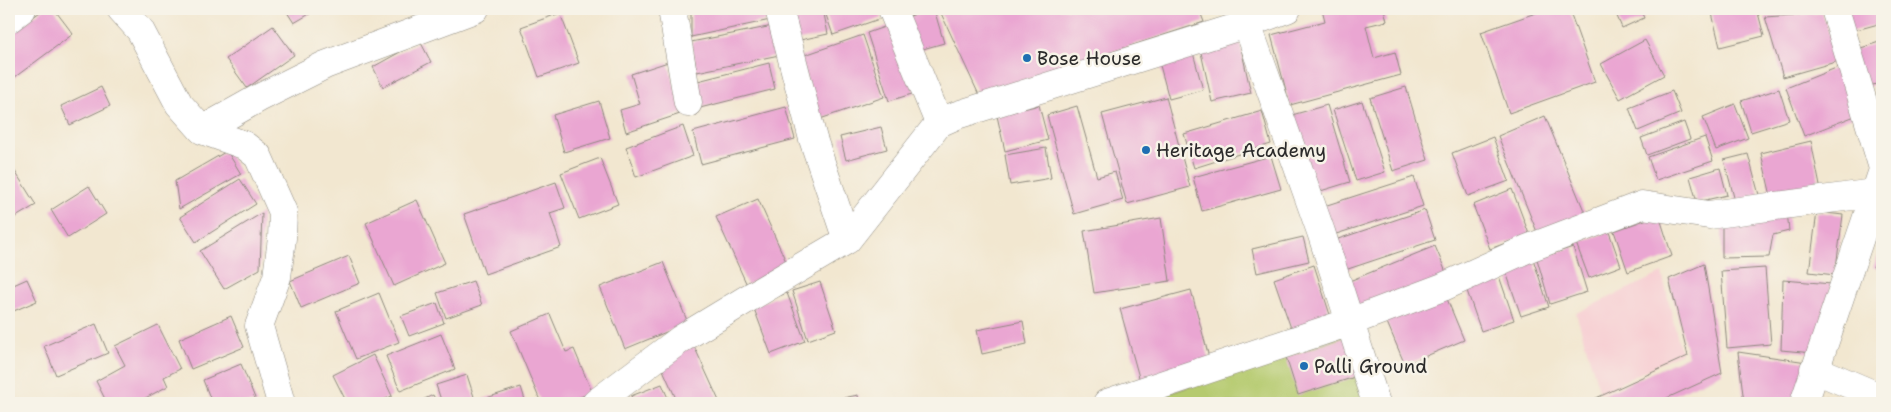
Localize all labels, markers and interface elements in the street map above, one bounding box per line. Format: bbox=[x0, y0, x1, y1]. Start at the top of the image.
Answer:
place label: Bose House bbox=[1037, 46, 1142, 71]
marker: Bose House bbox=[1021, 52, 1033, 64]
place label: Heritage Academy bbox=[1156, 138, 1326, 163]
marker: Heritage Academy bbox=[1140, 144, 1152, 156]
place label: Palli Ground bbox=[1314, 354, 1427, 379]
marker: Palli Ground bbox=[1298, 360, 1310, 372]

